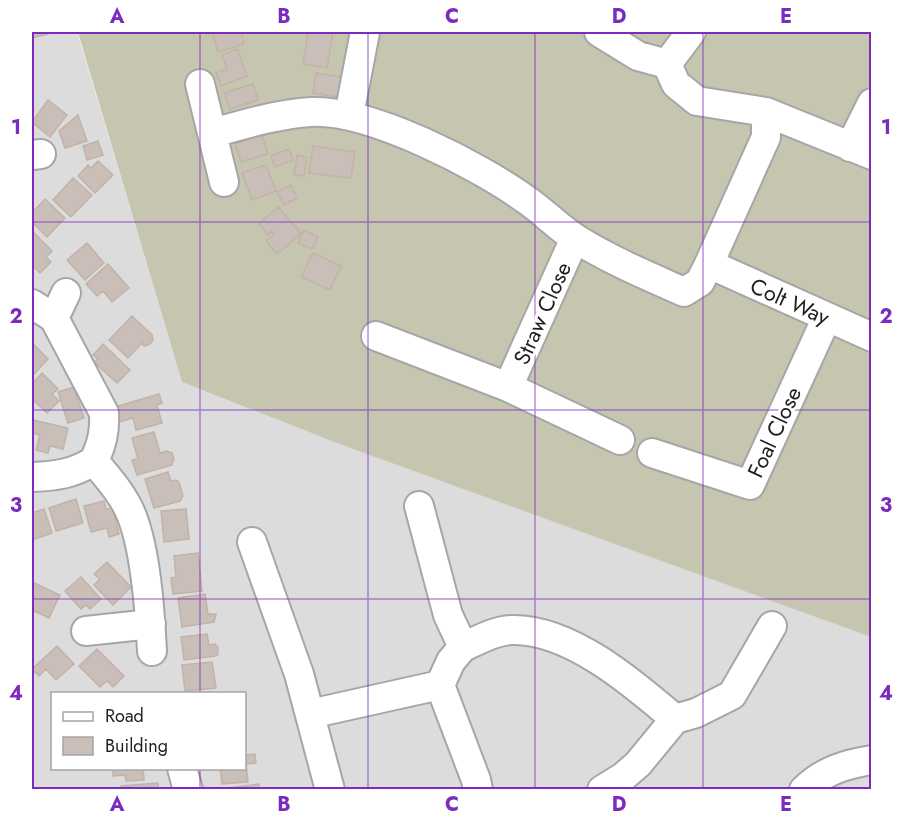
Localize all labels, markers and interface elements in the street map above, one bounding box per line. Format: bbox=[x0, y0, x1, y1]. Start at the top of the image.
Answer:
text: A bbox=[109, 2, 125, 31]
text: B bbox=[277, 2, 291, 31]
text: C bbox=[445, 2, 459, 31]
text: D bbox=[612, 2, 626, 31]
text: E bbox=[780, 2, 792, 31]
text: 1 bbox=[11, 113, 21, 142]
text: 1 bbox=[881, 113, 891, 142]
street label: Straw Close bbox=[505, 257, 579, 369]
street label: Colt Way bbox=[745, 269, 835, 333]
text: 2 bbox=[9, 302, 23, 331]
text: 2 bbox=[879, 302, 893, 331]
street label: Foal Close bbox=[739, 381, 809, 483]
text: 3 bbox=[10, 491, 22, 520]
text: 3 bbox=[880, 491, 892, 520]
text: 4 bbox=[9, 679, 23, 708]
text: 4 bbox=[879, 679, 893, 708]
legend bbox=[51, 692, 246, 770]
text: Road bbox=[105, 703, 144, 729]
text: Building bbox=[105, 733, 168, 759]
text: A bbox=[109, 790, 125, 819]
text: B bbox=[277, 790, 291, 819]
text: C bbox=[445, 790, 459, 819]
text: D bbox=[612, 790, 626, 819]
text: E bbox=[780, 790, 792, 819]

